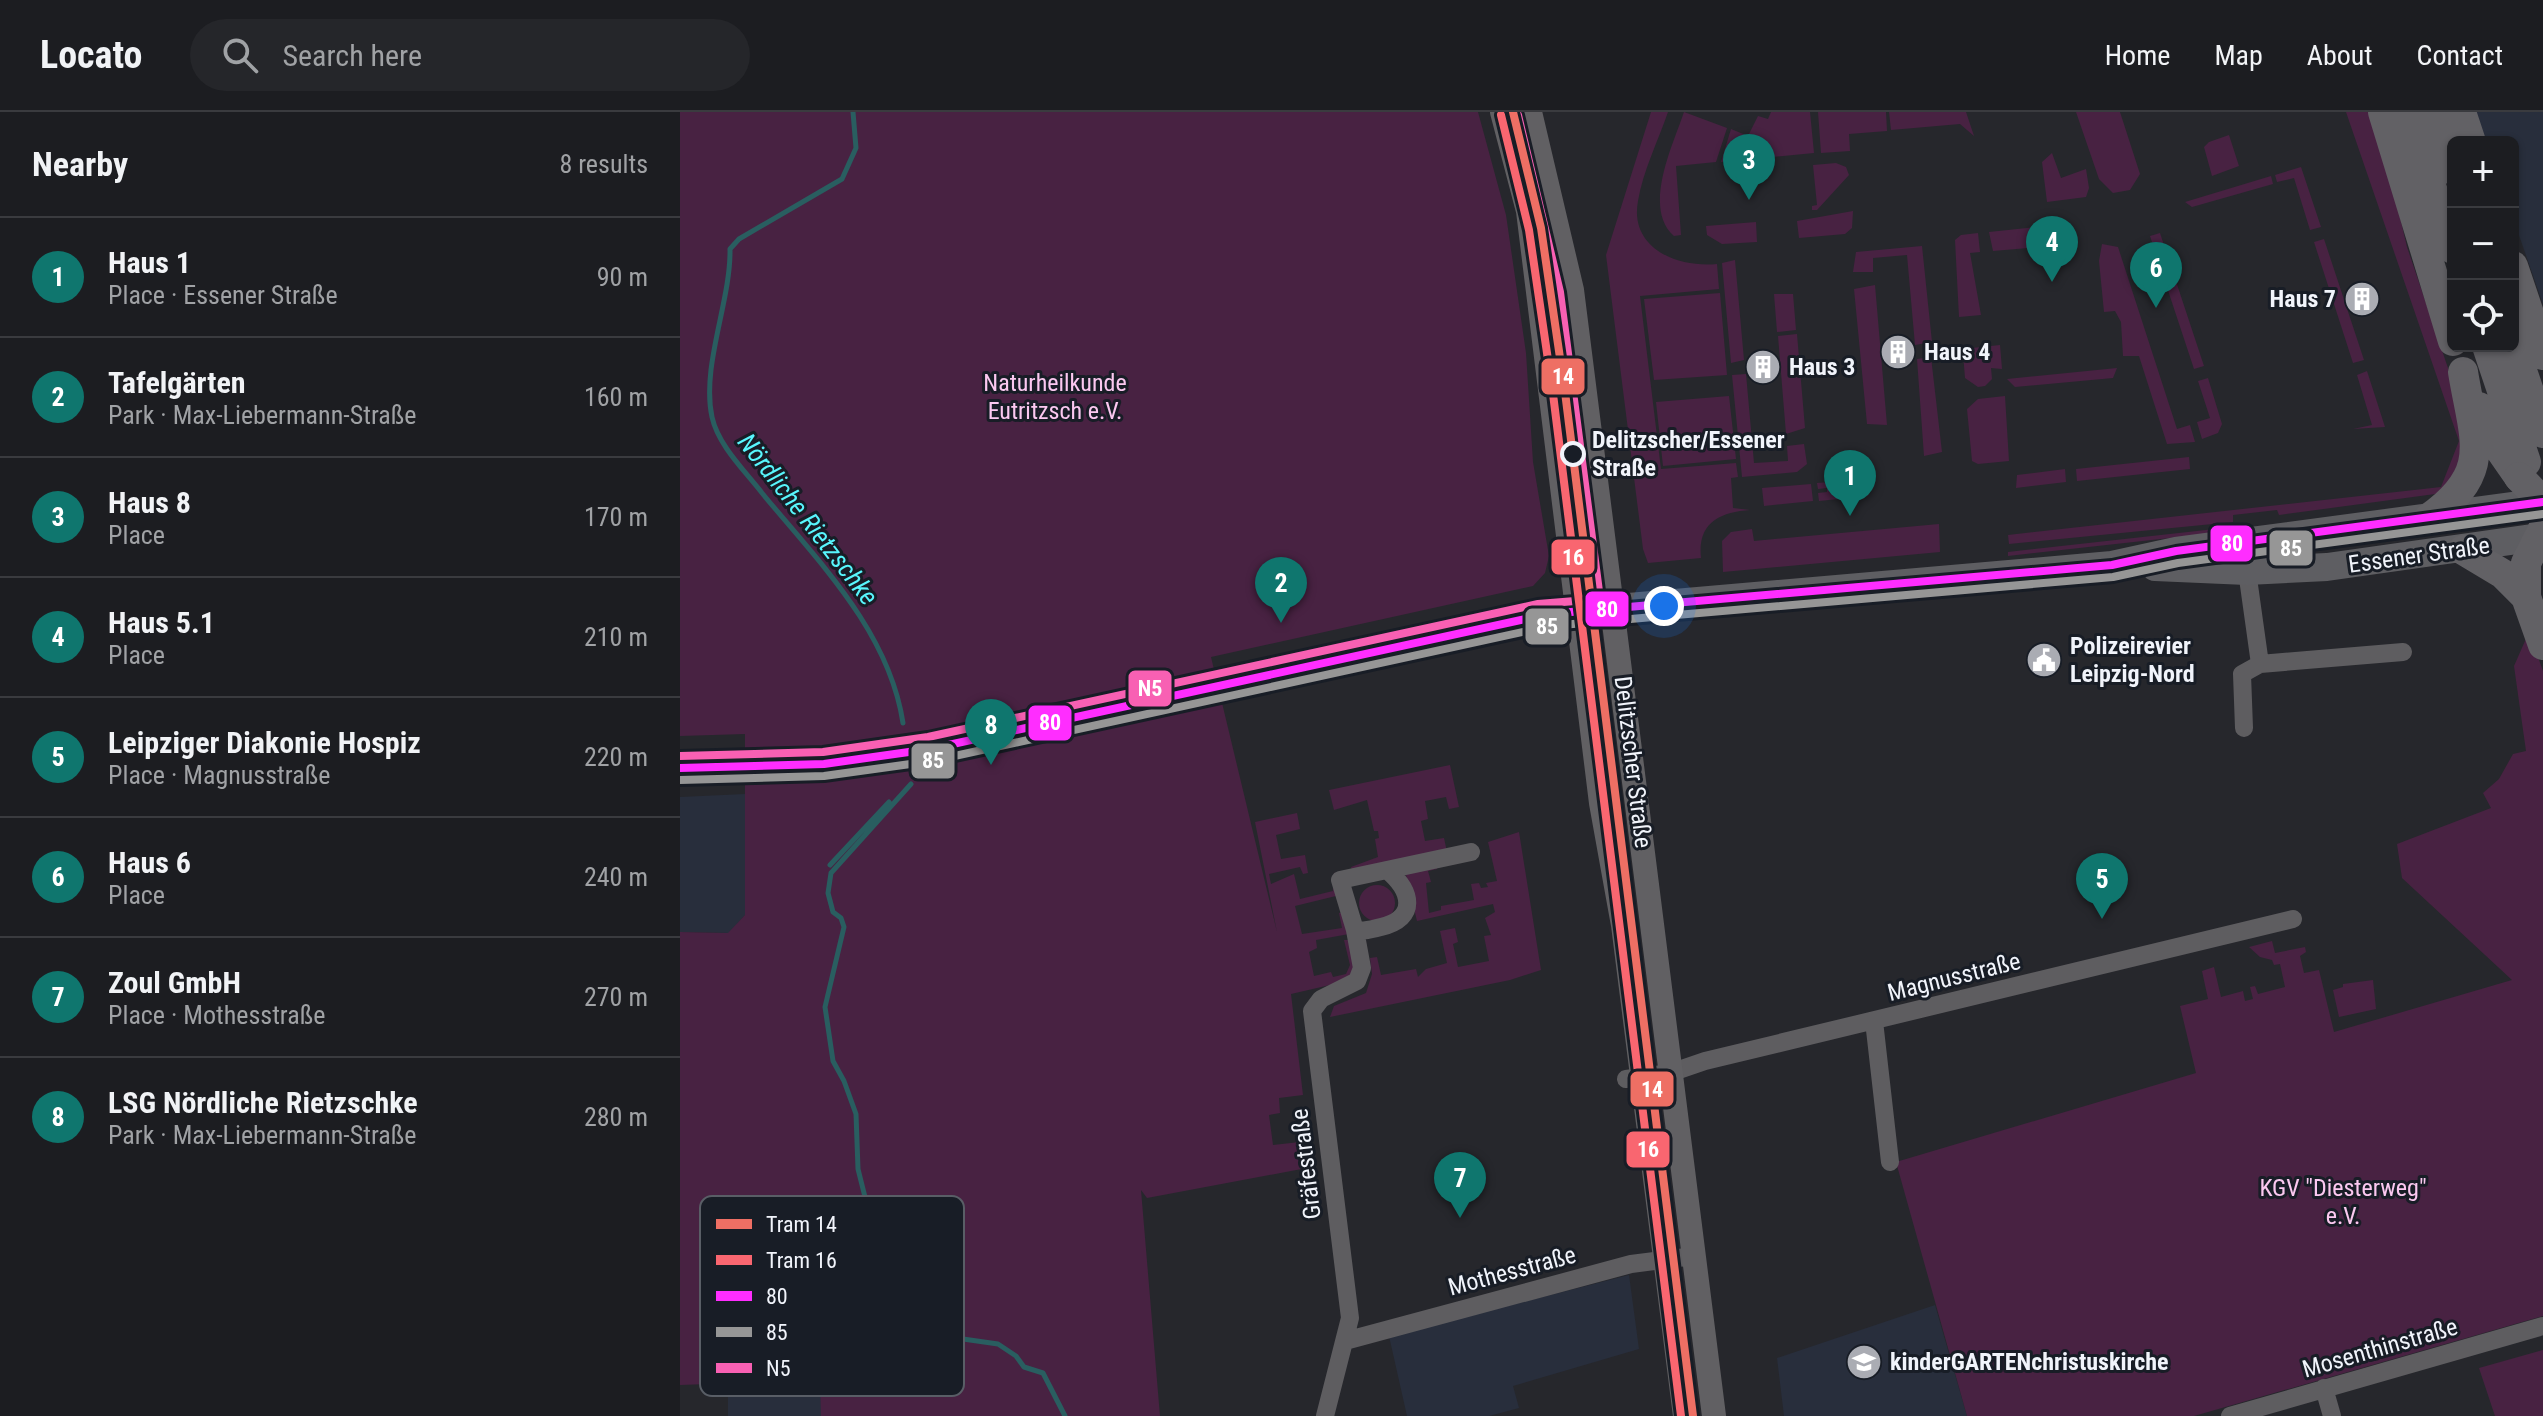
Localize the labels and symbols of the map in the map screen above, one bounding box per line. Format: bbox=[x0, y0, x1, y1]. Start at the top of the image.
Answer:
pin: 3 bbox=[1723, 134, 1775, 200]
pin: 4 bbox=[2026, 216, 2078, 282]
pin: 6 bbox=[2130, 242, 2182, 308]
building icon: Haus 7 bbox=[2343, 280, 2381, 318]
place label: Haus 7 bbox=[2270, 285, 2336, 313]
building icon: Haus 4 bbox=[1879, 333, 1917, 371]
place label: Haus 4 bbox=[1924, 338, 1990, 366]
building icon: Haus 3 bbox=[1744, 348, 1782, 386]
place label: Haus 3 bbox=[1789, 353, 1855, 381]
line badge: 14 bbox=[1540, 357, 1586, 396]
text: 14 bbox=[1552, 364, 1574, 389]
park label: Naturheilkunde Eutritzsch e.V. bbox=[983, 369, 1127, 425]
place label: Delitzscher/Essener Straße bbox=[1592, 426, 1785, 482]
water label: Nördliche Rietzschke bbox=[732, 427, 884, 611]
marker: Delitzscher/Essener Straße bbox=[1561, 442, 1585, 466]
pin: 1 bbox=[1824, 450, 1876, 516]
line badge: 80 bbox=[2209, 524, 2254, 563]
line badge: 85 bbox=[2268, 529, 2314, 567]
text: 80 bbox=[2221, 531, 2243, 556]
street label: Essener Straße bbox=[2347, 531, 2491, 579]
text: 85 bbox=[2280, 536, 2302, 561]
line badge: 16 bbox=[1550, 538, 1596, 576]
text: 16 bbox=[1562, 545, 1584, 570]
pin: 2 bbox=[1255, 557, 1307, 623]
your location bbox=[1644, 586, 1684, 626]
line badge: 80 bbox=[1584, 590, 1630, 628]
text: 80 bbox=[1596, 597, 1618, 622]
line badge: 85 bbox=[1524, 607, 1570, 646]
text: 85 bbox=[1536, 614, 1558, 639]
place label: Polizeirevier Leipzig-Nord bbox=[2070, 632, 2195, 688]
public building icon: Polizeirevier Leipzig-Nord bbox=[2025, 641, 2063, 679]
line badge: N5 bbox=[1127, 669, 1173, 708]
street label: Delitzscher Straße bbox=[1609, 674, 1657, 850]
text: N5 bbox=[1138, 676, 1162, 701]
pin: 8 bbox=[965, 699, 1017, 765]
line badge: 80 bbox=[1027, 704, 1073, 742]
text: 80 bbox=[1039, 710, 1061, 735]
line badge: 85 bbox=[910, 742, 956, 780]
text: 85 bbox=[922, 748, 944, 773]
pin: 5 bbox=[2076, 853, 2128, 919]
street label: Magnusstraße bbox=[1885, 947, 2023, 1007]
line badge: 14 bbox=[1629, 1070, 1675, 1108]
text: 14 bbox=[1641, 1077, 1663, 1102]
street label: Gräfestraße bbox=[1285, 1107, 1327, 1221]
line badge: 16 bbox=[1625, 1130, 1671, 1169]
text: 16 bbox=[1637, 1137, 1659, 1162]
pin: 7 bbox=[1434, 1152, 1486, 1218]
park label: KGV "Diesterweg" e.V. bbox=[2259, 1174, 2427, 1230]
legend bbox=[700, 1196, 964, 1396]
text: Tram 14 bbox=[766, 1212, 837, 1237]
street label: Mothesstraße bbox=[1445, 1240, 1579, 1302]
text: Tram 16 bbox=[766, 1248, 837, 1273]
text: 80 bbox=[766, 1284, 788, 1309]
street label: Mosenthinstraße bbox=[2299, 1312, 2461, 1384]
text: 85 bbox=[766, 1320, 788, 1345]
school or university icon: kinderGARTENchristuskirche bbox=[1845, 1343, 1883, 1381]
place label: kinderGARTENchristuskirche bbox=[1890, 1348, 2169, 1376]
text: N5 bbox=[766, 1356, 791, 1381]

